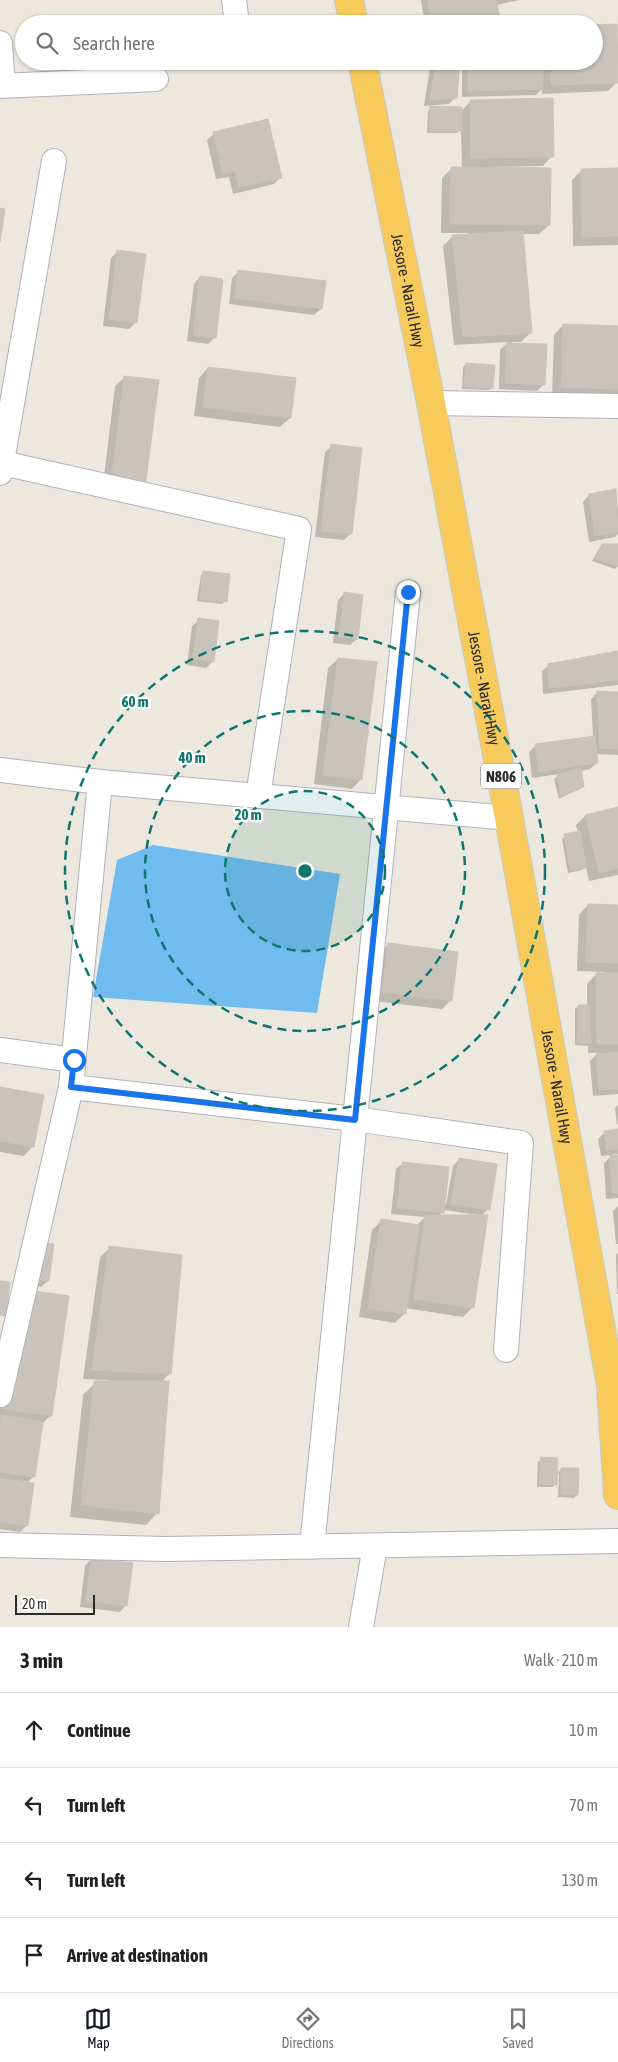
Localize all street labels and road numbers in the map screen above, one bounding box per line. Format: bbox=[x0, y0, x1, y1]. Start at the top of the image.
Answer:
street label: Jessore - Narail Hwy bbox=[388, 232, 429, 350]
street label: Jessore - Narail Hwy bbox=[465, 629, 504, 747]
road number: N806 bbox=[481, 764, 521, 788]
street label: Jessore - Narail Hwy bbox=[538, 1028, 577, 1146]

